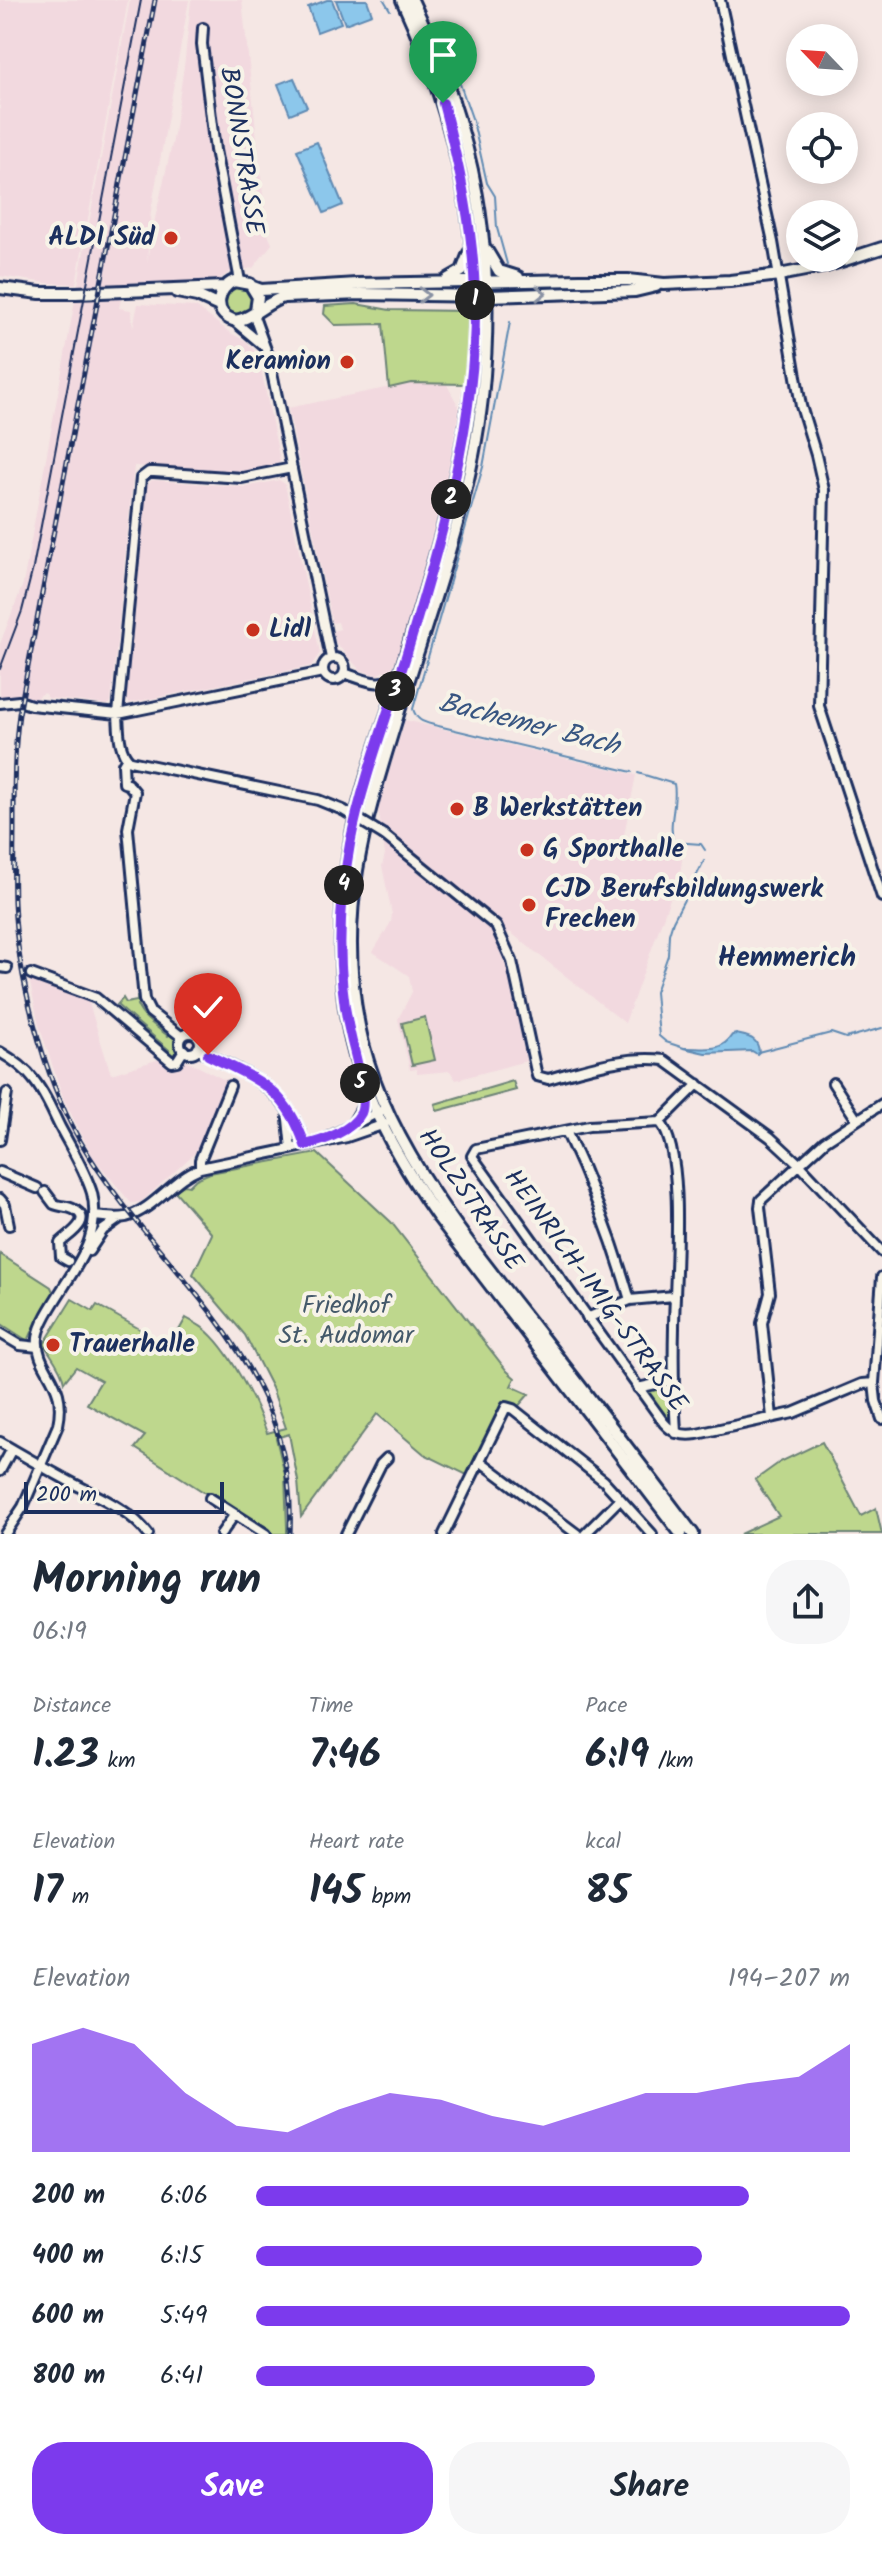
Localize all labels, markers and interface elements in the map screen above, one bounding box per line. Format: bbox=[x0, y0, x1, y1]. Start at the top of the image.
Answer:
pin bbox=[409, 21, 477, 103]
north arrow bbox=[786, 24, 858, 96]
map controls bbox=[786, 24, 858, 272]
icon: arrive bbox=[421, 33, 465, 77]
street label: BONNSTRASSE bbox=[207, 64, 275, 239]
button: locate bbox=[786, 112, 858, 184]
button: layers bbox=[786, 200, 858, 272]
place label: ALDI Süd bbox=[48, 217, 156, 259]
marker: ALDI Süd bbox=[162, 229, 180, 247]
pin: 1 bbox=[455, 280, 495, 320]
text: 1 bbox=[472, 282, 478, 317]
one-way arrow bbox=[535, 285, 548, 302]
one-way arrow bbox=[418, 286, 431, 304]
place label: Keramion bbox=[226, 341, 331, 383]
marker: Keramion bbox=[338, 353, 356, 371]
pin: 2 bbox=[431, 479, 471, 519]
text: 2 bbox=[445, 481, 457, 516]
place label: Lidl bbox=[269, 609, 311, 651]
marker: Lidl bbox=[244, 621, 262, 639]
pin: 3 bbox=[375, 671, 415, 711]
text: 3 bbox=[389, 673, 401, 708]
water label: Bachemer Bach bbox=[434, 681, 626, 770]
place label: B Werkstätten bbox=[473, 788, 642, 830]
marker: B Werkstätten bbox=[448, 800, 466, 818]
place label: G Sporthalle bbox=[543, 829, 685, 871]
marker: G Sporthalle bbox=[518, 841, 536, 859]
pin: 4 bbox=[324, 865, 364, 905]
text: 4 bbox=[338, 867, 350, 902]
place label: CJD Berufsbildungswerk Frechen bbox=[545, 869, 824, 941]
marker: CJD Berufsbildungswerk Frechen bbox=[520, 896, 538, 914]
district label: Hemmerich bbox=[718, 936, 856, 981]
pin bbox=[174, 973, 242, 1055]
icon: check bbox=[186, 985, 230, 1029]
pin: 5 bbox=[340, 1063, 380, 1103]
text: 5 bbox=[354, 1065, 366, 1100]
street label: HOLZSTRASSE bbox=[406, 1120, 534, 1281]
street label: HEINRICH-IMIG-STRASSE bbox=[492, 1160, 698, 1422]
park label: Friedhof St. Audomar bbox=[278, 1285, 415, 1357]
place label: Trauerhalle bbox=[69, 1324, 195, 1366]
marker: Trauerhalle bbox=[44, 1336, 62, 1354]
scale bar bbox=[24, 1478, 224, 1514]
text: 200 m bbox=[36, 1478, 97, 1513]
text: Morning run bbox=[32, 1546, 261, 1616]
button: share bbox=[766, 1560, 850, 1644]
text: 06:19 bbox=[32, 1611, 87, 1653]
text: Distance bbox=[32, 1689, 111, 1724]
text: Time bbox=[309, 1689, 353, 1724]
text: Pace bbox=[585, 1689, 627, 1724]
text: 1.23 bbox=[32, 1724, 99, 1788]
text: 7:46 bbox=[309, 1724, 381, 1788]
text: 6:19 bbox=[585, 1724, 649, 1788]
text: km bbox=[99, 1744, 135, 1779]
text: /km bbox=[649, 1744, 694, 1779]
text: Elevation bbox=[32, 1825, 115, 1860]
text: Heart rate bbox=[309, 1825, 404, 1860]
text: kcal bbox=[585, 1825, 621, 1860]
text: 17 bbox=[32, 1860, 63, 1924]
text: 145 bbox=[309, 1860, 363, 1924]
text: 85 bbox=[585, 1860, 629, 1924]
text: m bbox=[63, 1880, 89, 1915]
text: bpm bbox=[363, 1880, 411, 1915]
text: Elevation bbox=[32, 1958, 130, 2000]
text: 194–207 m bbox=[728, 1958, 850, 2000]
text: 200 m bbox=[32, 2175, 105, 2217]
text: 6:06 bbox=[160, 2175, 208, 2217]
text: 400 m bbox=[32, 2235, 104, 2277]
text: 6:15 bbox=[160, 2235, 203, 2277]
text: 600 m bbox=[32, 2295, 104, 2337]
text: 5:49 bbox=[160, 2295, 207, 2337]
text: 800 m bbox=[32, 2355, 105, 2397]
text: 6:41 bbox=[160, 2355, 203, 2397]
button: Save bbox=[32, 2442, 433, 2534]
button: Share bbox=[449, 2442, 850, 2534]

